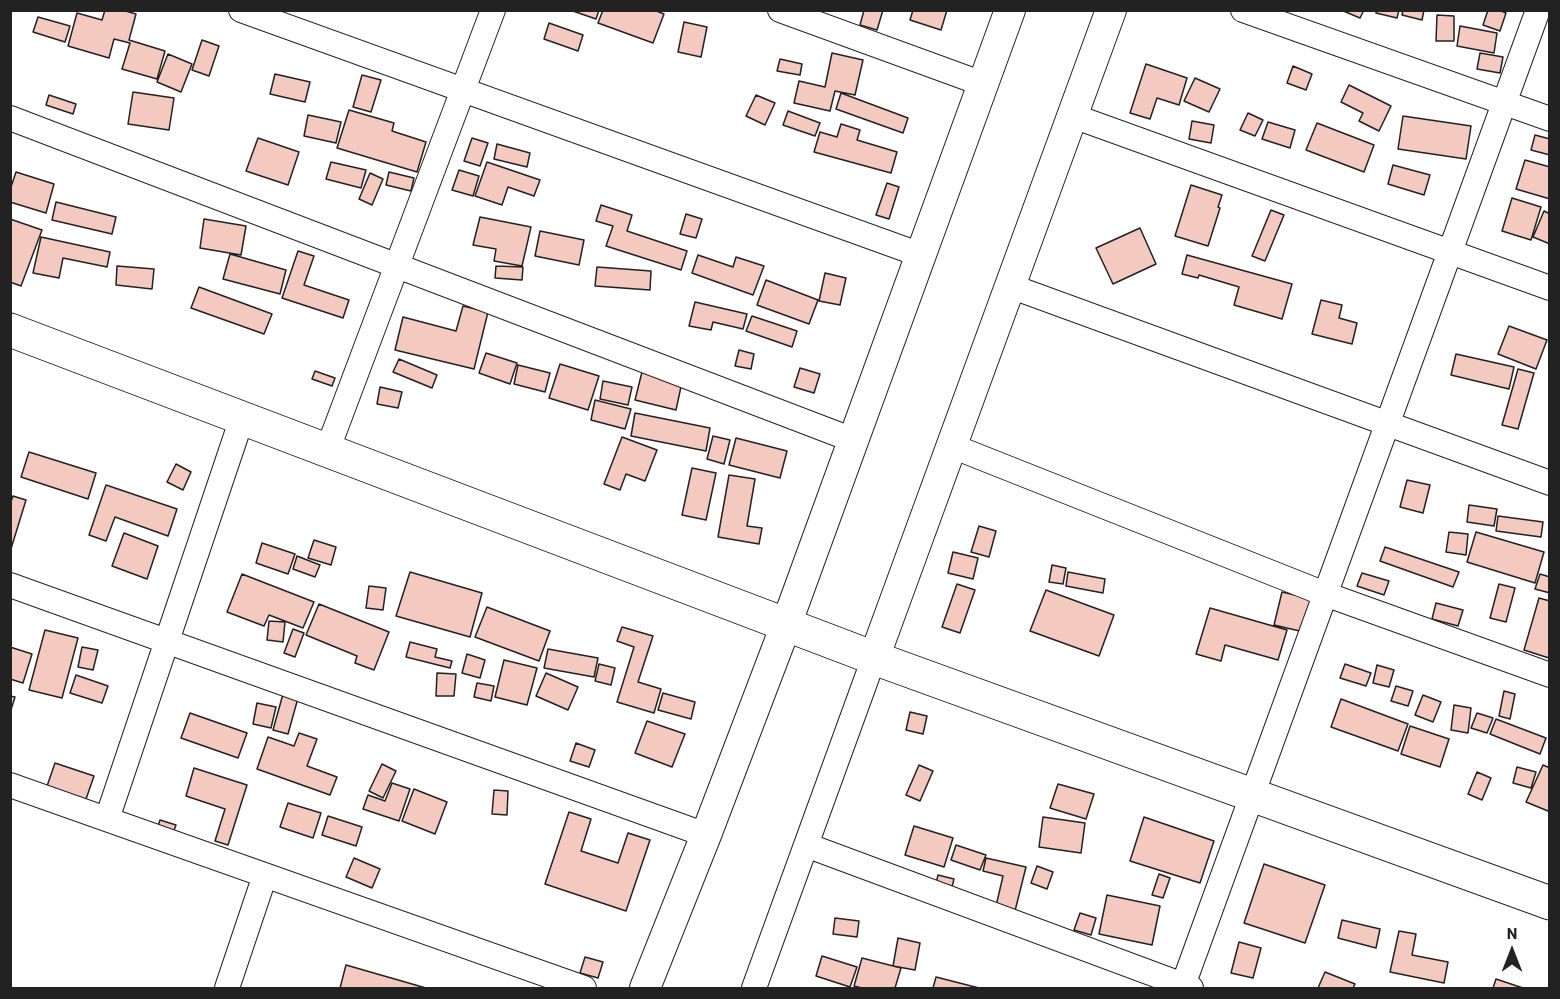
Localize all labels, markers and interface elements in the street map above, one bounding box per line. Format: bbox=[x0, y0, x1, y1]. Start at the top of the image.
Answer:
north arrow bbox=[1482, 921, 1542, 981]
text: N bbox=[1507, 923, 1517, 942]

